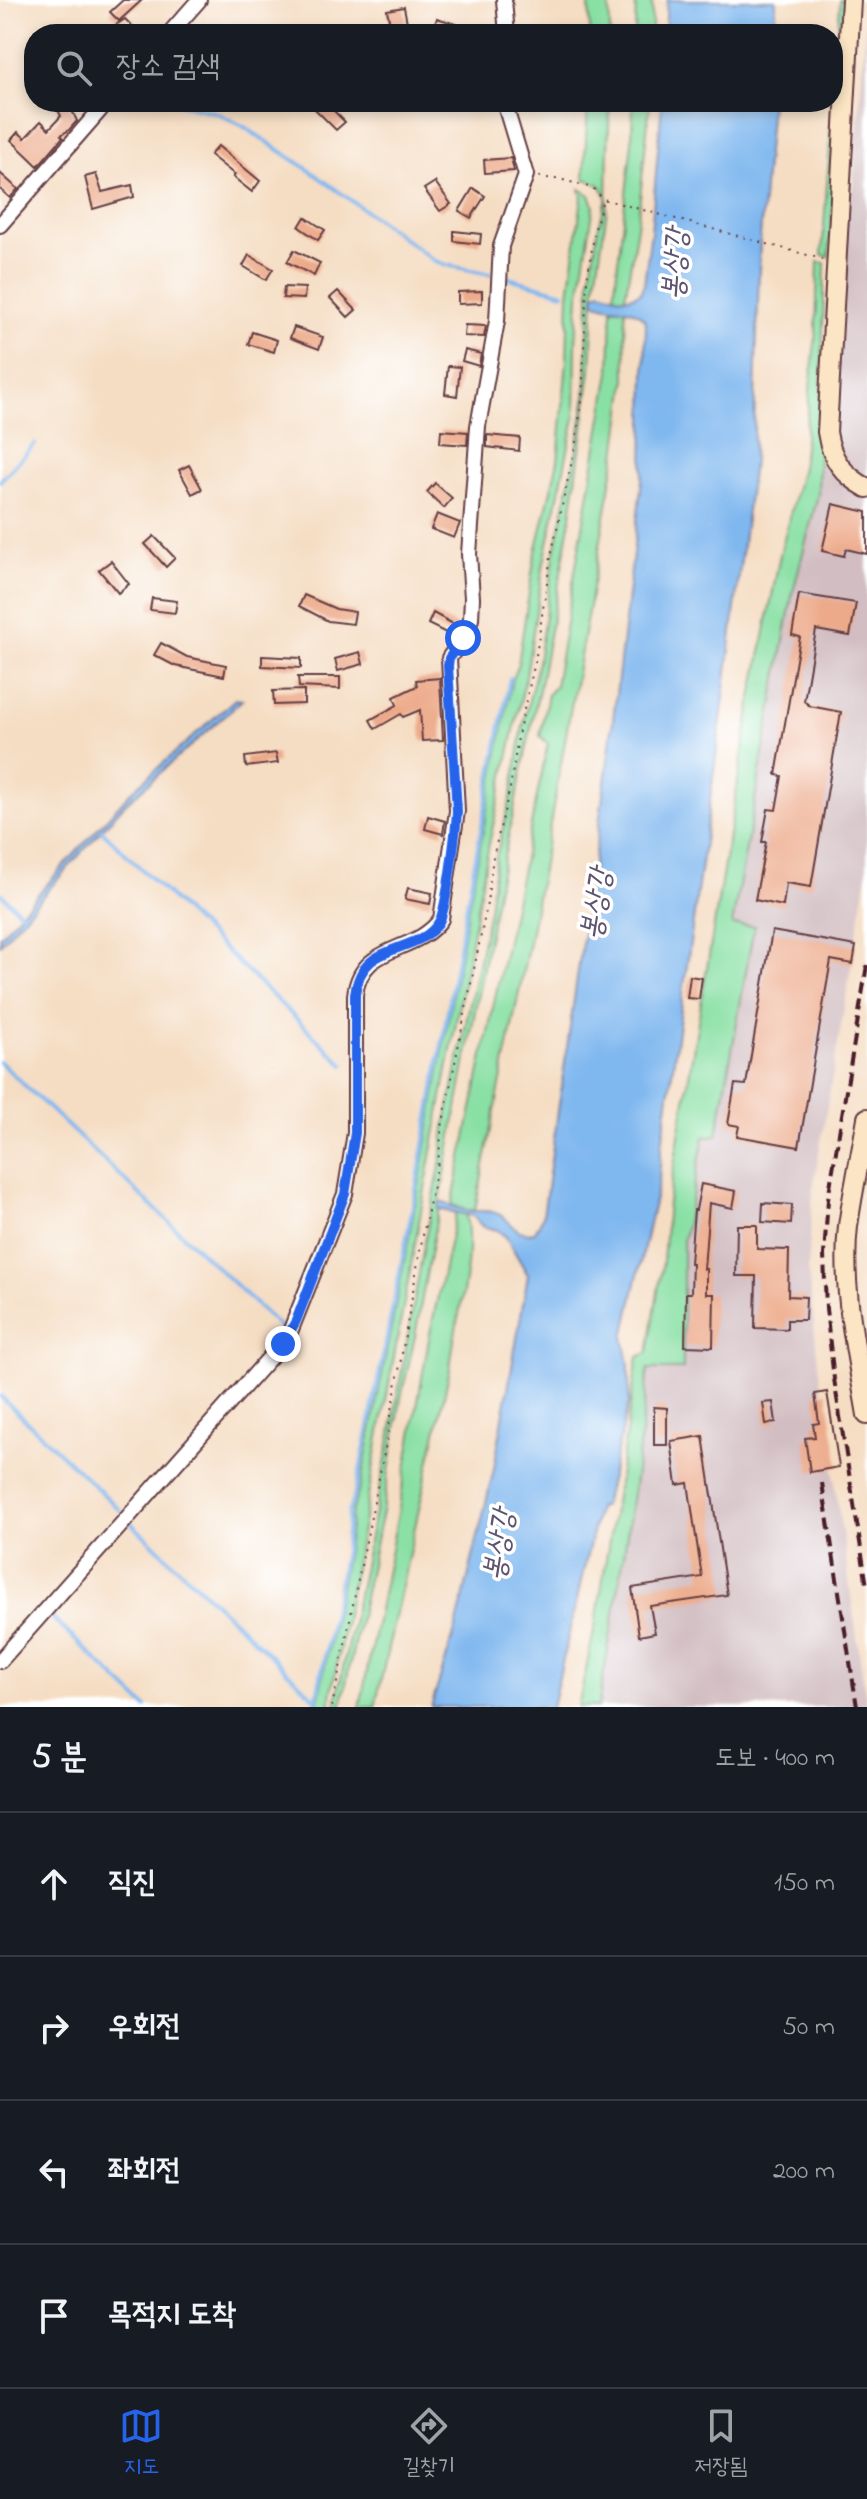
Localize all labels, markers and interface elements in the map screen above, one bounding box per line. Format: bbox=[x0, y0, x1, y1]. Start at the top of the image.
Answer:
search box bbox=[24, 24, 843, 112]
icon: search bbox=[52, 46, 96, 90]
text: 장소 검색 bbox=[116, 46, 220, 90]
water label: 봉상강 bbox=[653, 222, 702, 302]
route start bbox=[445, 620, 481, 656]
water label: 봉상강 bbox=[571, 861, 626, 943]
route end bbox=[265, 1326, 301, 1362]
water label: 봉상강 bbox=[474, 1502, 529, 1584]
text: 5 분 bbox=[32, 1734, 87, 1784]
text: 도보 · 400 m bbox=[715, 1740, 835, 1778]
icon: ahead bbox=[32, 1862, 76, 1906]
text: 직진 bbox=[108, 1862, 156, 1906]
text: 150 m bbox=[774, 1865, 835, 1903]
icon: right bbox=[32, 2006, 76, 2050]
text: 우회전 bbox=[108, 2006, 180, 2050]
text: 50 m bbox=[782, 2009, 835, 2047]
icon: left bbox=[32, 2150, 76, 2194]
text: 좌회전 bbox=[108, 2150, 180, 2194]
text: 200 m bbox=[773, 2153, 835, 2191]
icon: arrive bbox=[32, 2294, 76, 2338]
text: 목적지 도착 bbox=[108, 2294, 236, 2338]
tab: 지도 bbox=[119, 2404, 163, 2484]
tab: 길찾기 bbox=[402, 2404, 455, 2484]
tab: 저장됨 bbox=[694, 2404, 748, 2484]

